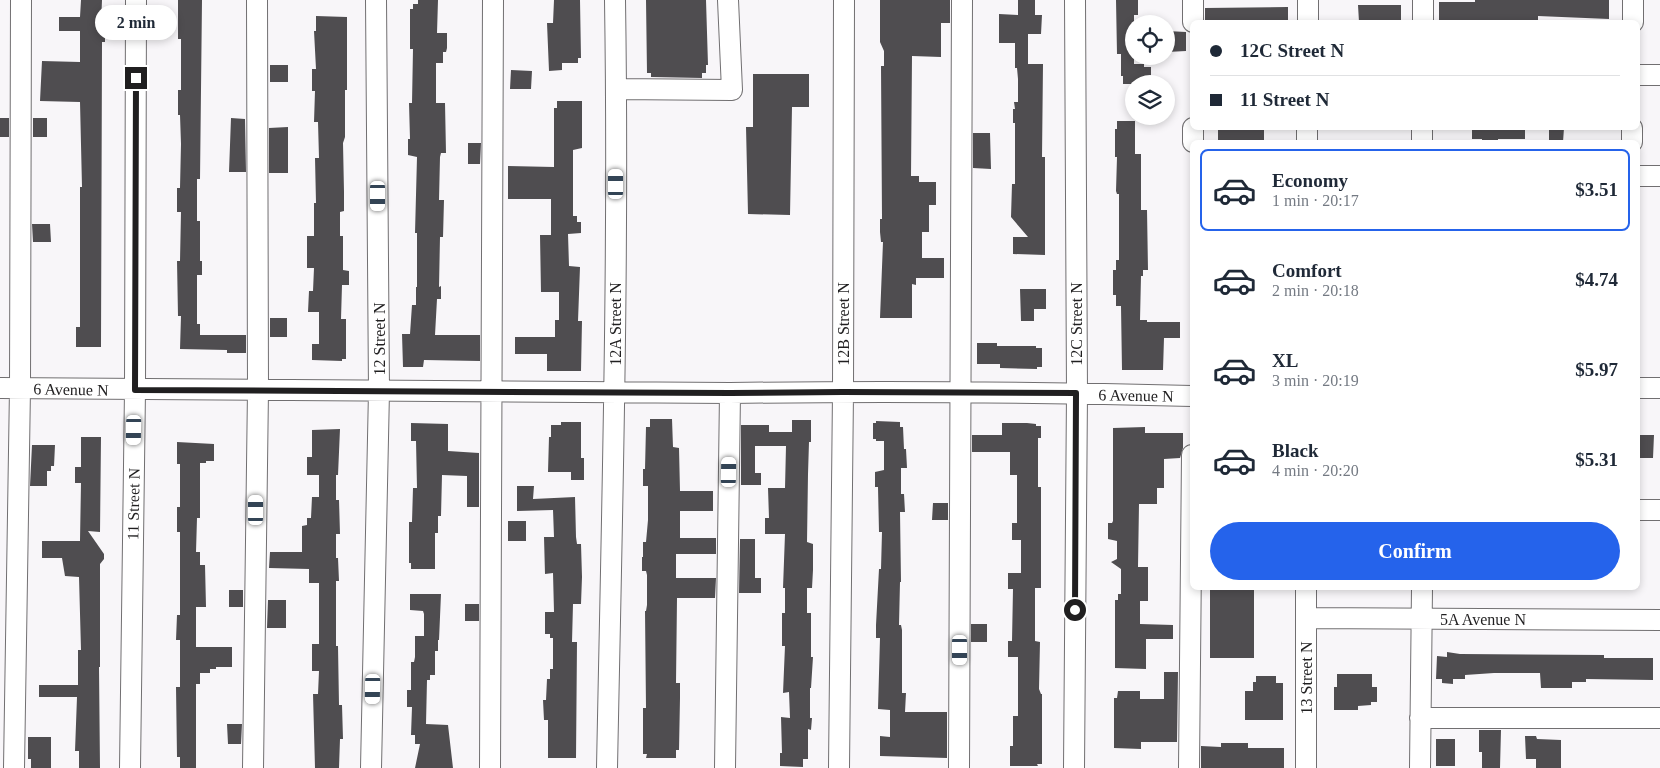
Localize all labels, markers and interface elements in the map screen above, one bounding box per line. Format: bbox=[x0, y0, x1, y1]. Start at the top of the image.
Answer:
callout: 2 min bbox=[95, 5, 177, 40]
text: 2 min bbox=[117, 14, 155, 31]
map controls bbox=[1125, 15, 1175, 125]
button: locate bbox=[1125, 15, 1175, 65]
text: 12C Street N bbox=[1240, 40, 1344, 61]
route end bbox=[125, 67, 147, 89]
button: layers bbox=[1125, 75, 1175, 125]
text: 11 Street N bbox=[1240, 89, 1329, 110]
icon: car bbox=[1212, 168, 1257, 213]
car bbox=[608, 169, 623, 199]
text: Economy bbox=[1272, 170, 1348, 191]
text: $3.51 bbox=[1575, 179, 1618, 200]
car bbox=[370, 181, 385, 211]
text: 1 min · 20:17 bbox=[1272, 192, 1359, 209]
icon: car bbox=[1212, 258, 1257, 303]
text: Comfort bbox=[1272, 260, 1342, 281]
text: $4.74 bbox=[1575, 269, 1618, 290]
street label: 12A Street N bbox=[607, 282, 624, 366]
street label: 12B Street N bbox=[835, 282, 852, 366]
street label: 12C Street N bbox=[1068, 282, 1085, 366]
text: 2 min · 20:18 bbox=[1272, 282, 1359, 299]
street label: 12 Street N bbox=[371, 302, 388, 375]
icon: car bbox=[1212, 348, 1257, 393]
text: XL bbox=[1272, 350, 1298, 371]
text: $5.97 bbox=[1575, 359, 1618, 380]
text: 3 min · 20:19 bbox=[1272, 372, 1359, 389]
street label: 6 Avenue N bbox=[33, 380, 109, 399]
street label: 6 Avenue N bbox=[1098, 386, 1174, 405]
car bbox=[126, 415, 141, 445]
icon: car bbox=[1212, 438, 1257, 483]
text: Black bbox=[1272, 440, 1318, 461]
text: $5.31 bbox=[1575, 449, 1618, 470]
car bbox=[721, 457, 736, 487]
text: 4 min · 20:20 bbox=[1272, 462, 1359, 479]
street label: 11 Street N bbox=[124, 467, 143, 540]
car bbox=[248, 495, 263, 525]
button: Confirm bbox=[1210, 522, 1620, 580]
route start bbox=[1064, 599, 1086, 621]
street label: 5A Avenue N bbox=[1440, 611, 1526, 628]
car bbox=[952, 635, 967, 665]
street label: 13 Street N bbox=[1298, 641, 1315, 714]
car bbox=[365, 674, 380, 704]

